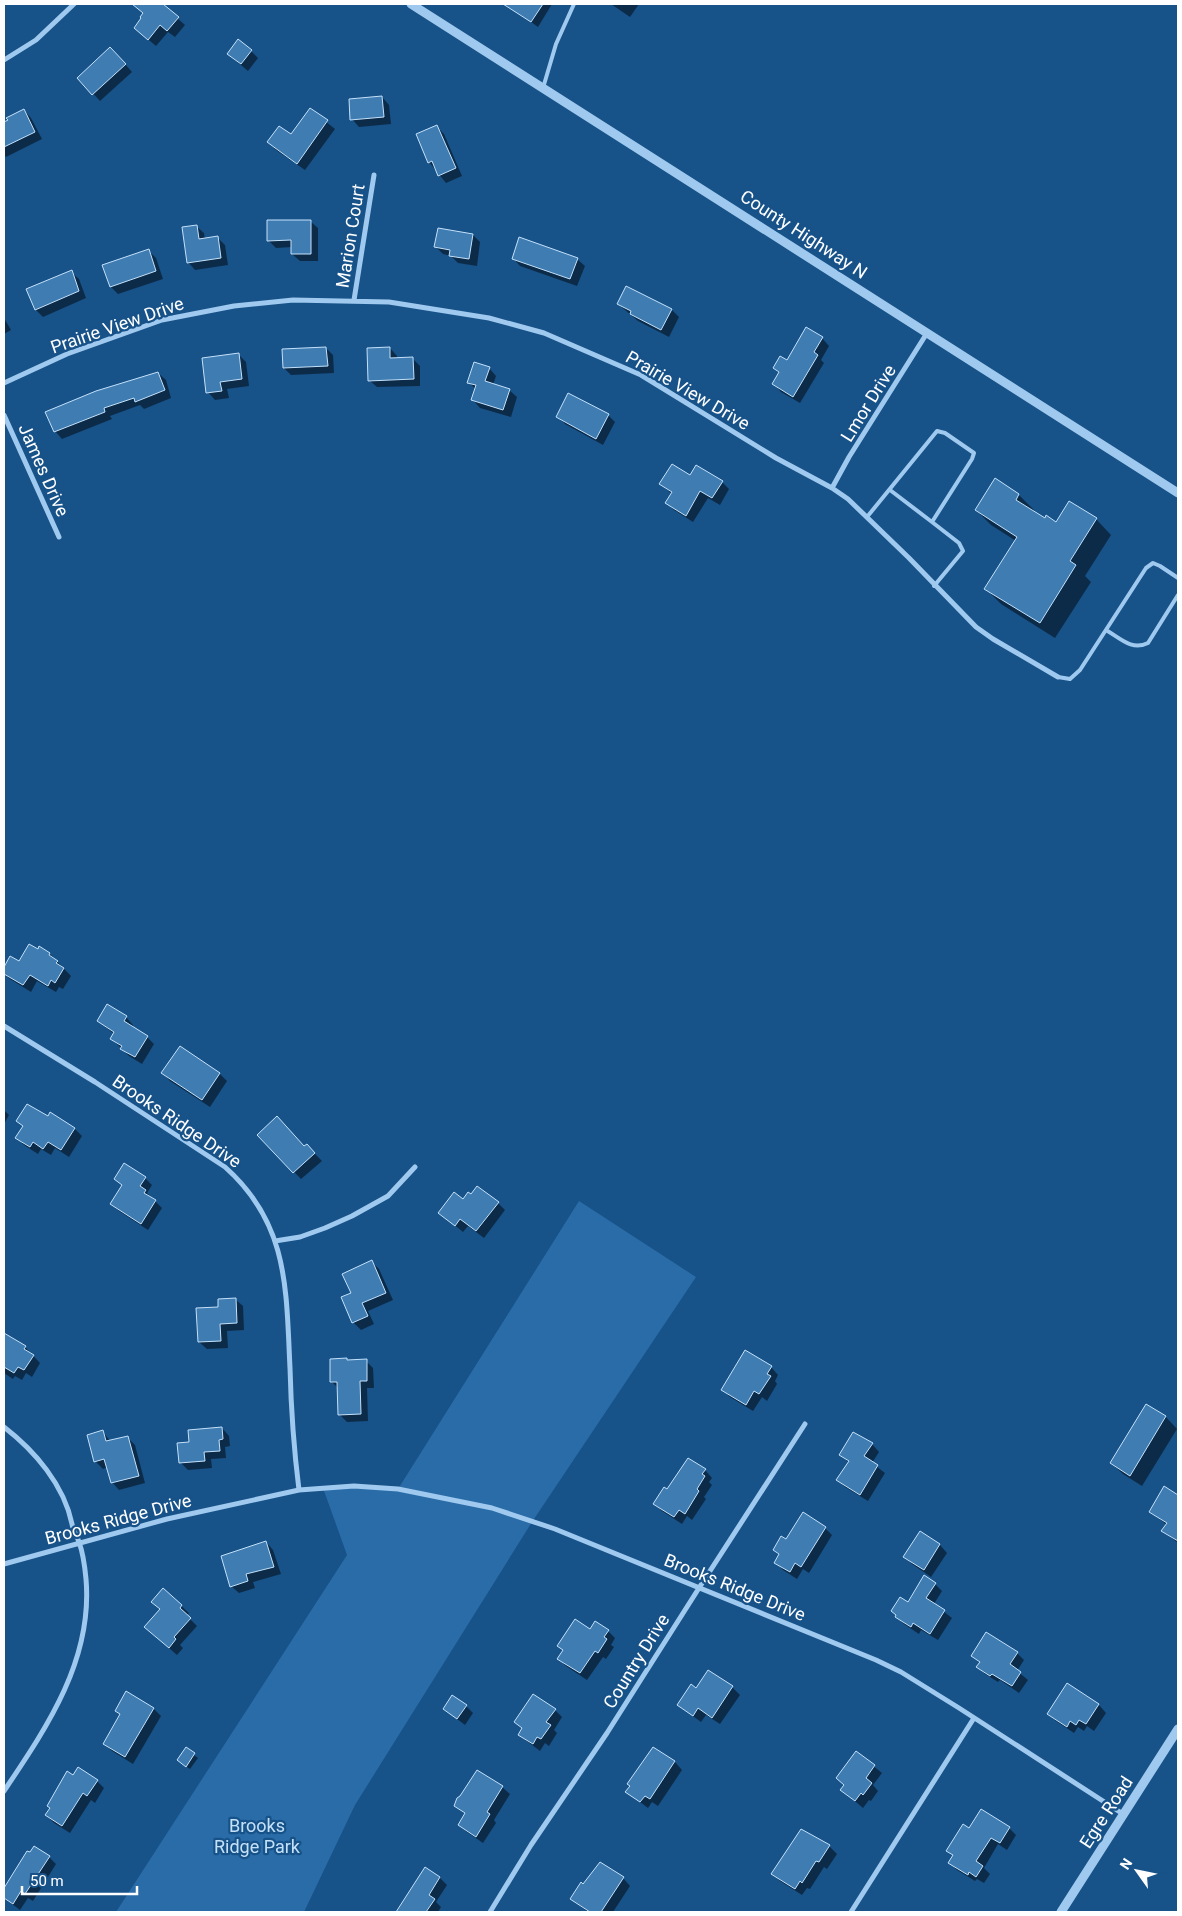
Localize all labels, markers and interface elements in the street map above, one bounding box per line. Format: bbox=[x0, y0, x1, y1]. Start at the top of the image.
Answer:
street label: Marion Court bbox=[331, 182, 369, 289]
street label: County Highway N bbox=[737, 185, 871, 283]
street label: Prairie View Drive bbox=[48, 292, 186, 358]
street label: Prairie View Drive bbox=[622, 346, 754, 434]
street label: Lmor Drive bbox=[836, 361, 900, 445]
street label: James Drive bbox=[14, 420, 74, 520]
street label: Brooks Ridge Drive bbox=[109, 1070, 245, 1172]
street label: Brooks Ridge Drive bbox=[42, 1489, 194, 1549]
street label: Brooks Ridge Drive bbox=[661, 1549, 809, 1625]
street label: Country Drive bbox=[599, 1610, 673, 1712]
street label: Egre Road bbox=[1075, 1772, 1137, 1852]
park label: Brooks Ridge Park bbox=[214, 1815, 301, 1857]
north arrow bbox=[1112, 1846, 1162, 1896]
text: N bbox=[1117, 1855, 1136, 1872]
scale bar bbox=[22, 1864, 138, 1896]
text: 50 m bbox=[30, 1872, 64, 1890]

